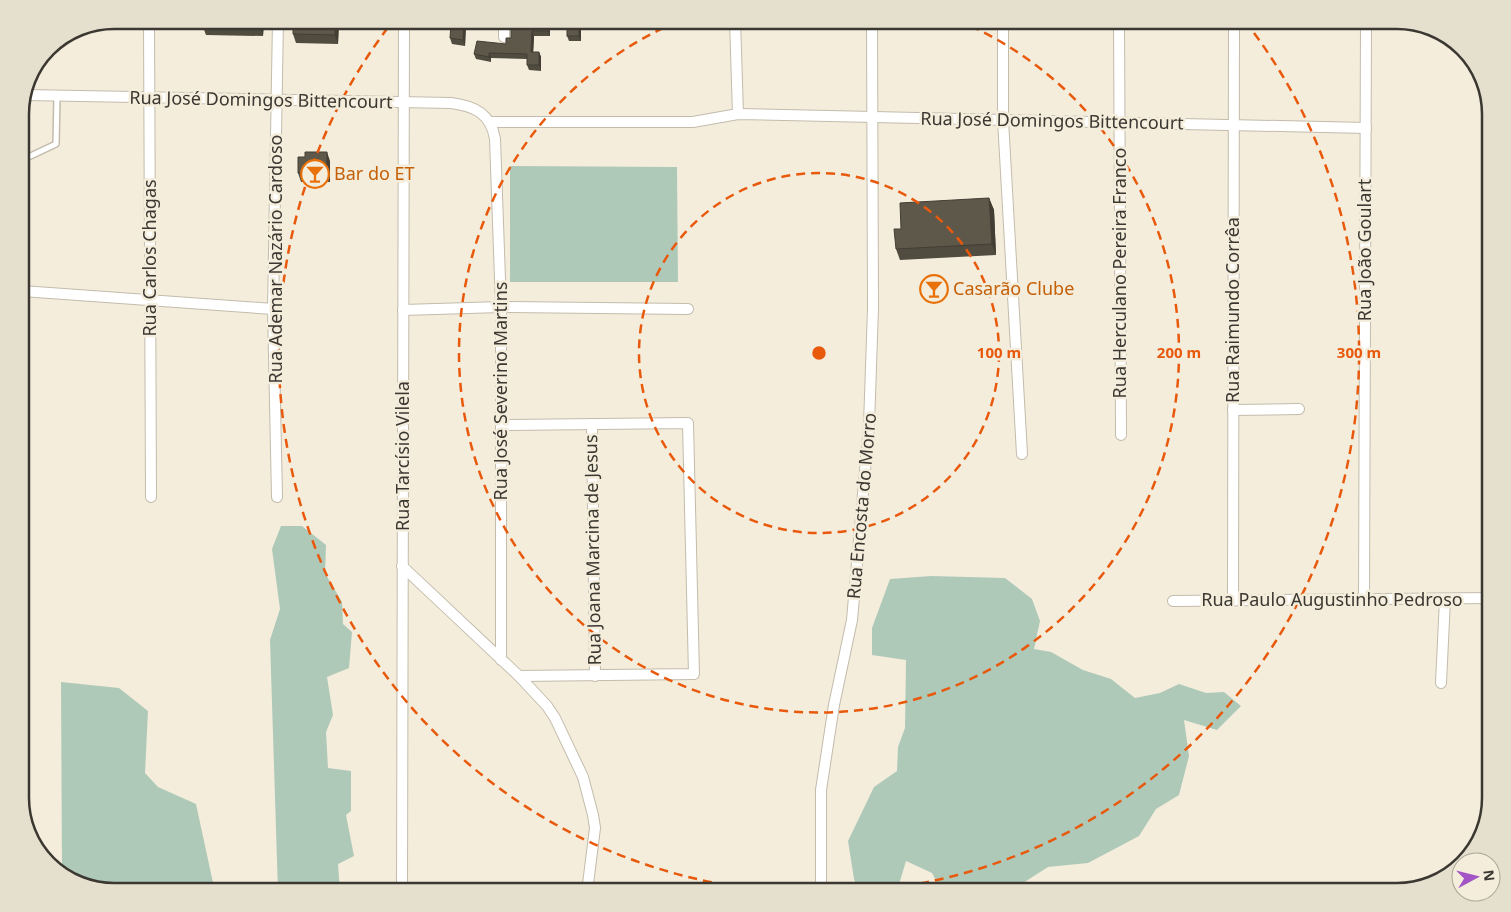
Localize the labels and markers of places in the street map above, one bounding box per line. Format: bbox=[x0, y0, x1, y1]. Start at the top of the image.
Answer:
bar icon: Bar do ET bbox=[300, 159, 330, 189]
place label: Bar do ET bbox=[334, 161, 415, 185]
bar icon: Casarão Clube bbox=[919, 274, 949, 304]
place label: Casarão Clube bbox=[953, 276, 1074, 300]
centre of rings bbox=[810, 344, 828, 362]

